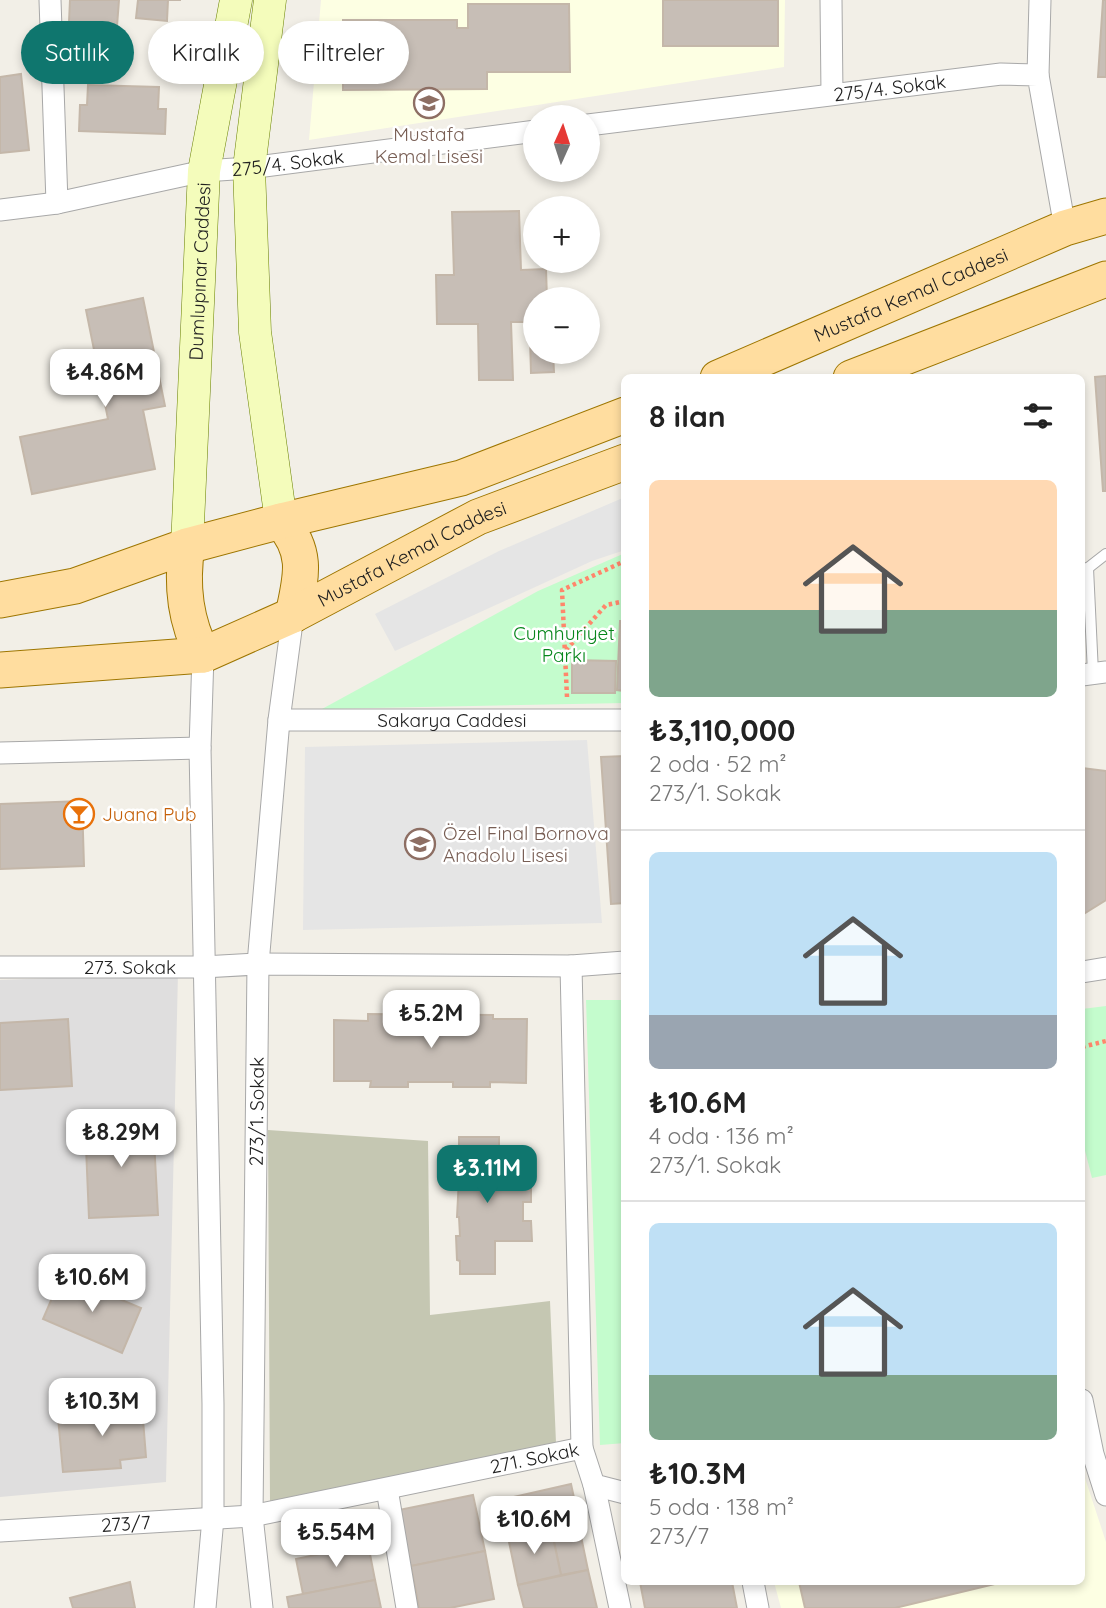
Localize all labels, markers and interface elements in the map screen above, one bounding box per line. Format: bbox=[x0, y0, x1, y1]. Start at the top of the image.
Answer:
chip: Satılık bbox=[21, 21, 134, 84]
chip: Kiralık bbox=[148, 21, 264, 84]
chip: Filtreler bbox=[278, 21, 409, 84]
street label: 275/4. Sokak bbox=[832, 69, 947, 107]
school or university icon: Mustafa Kemal Lisesi bbox=[412, 86, 446, 120]
north arrow bbox=[523, 105, 600, 182]
map controls bbox=[523, 105, 600, 364]
place label: Mustafa Kemal Lisesi bbox=[375, 122, 483, 168]
street label: 275/4. Sokak bbox=[231, 144, 345, 181]
street label: Dumlupınar Caddesi bbox=[183, 182, 215, 361]
button: + bbox=[523, 196, 600, 273]
street label: Mustafa Kemal Caddesi bbox=[810, 242, 1012, 347]
button: − bbox=[523, 287, 600, 364]
pin: ₺4.86M bbox=[48, 350, 162, 409]
text: ₺4.86M bbox=[66, 357, 144, 386]
text: 8 ilan bbox=[649, 397, 726, 435]
icon: filters bbox=[1019, 397, 1057, 435]
street label: Mustafa Kemal Caddesi bbox=[313, 496, 510, 612]
icon: home bbox=[790, 526, 916, 652]
park label: Cumhuriyet Parkı bbox=[513, 621, 615, 667]
street label: Sakarya Caddesi bbox=[377, 708, 527, 732]
text: ₺3,110,000 bbox=[649, 711, 796, 749]
text: 2 oda · 52 m² bbox=[649, 749, 787, 778]
text: 273/1. Sokak bbox=[649, 778, 781, 807]
bar icon: Juana Pub bbox=[62, 797, 96, 831]
place label: Juana Pub bbox=[102, 802, 196, 826]
place label: Özel Final Bornova Anadolu Lisesi bbox=[443, 821, 609, 867]
school or university icon: Özel Final Bornova Anadolu Lisesi bbox=[403, 827, 437, 861]
icon: home bbox=[790, 898, 916, 1024]
street label: 273. Sokak bbox=[84, 955, 176, 979]
pin: ₺5.2M bbox=[382, 990, 480, 1050]
text: ₺5.2M bbox=[399, 998, 463, 1027]
street label: 273/1. Sokak bbox=[244, 1057, 269, 1166]
text: ₺10.6M bbox=[649, 1083, 747, 1121]
pin: ₺8.29M bbox=[64, 1110, 178, 1169]
text: ₺8.29M bbox=[82, 1117, 160, 1146]
text: 4 oda · 136 m² bbox=[649, 1121, 794, 1150]
pin: ₺3.11M bbox=[430, 1146, 544, 1205]
text: 273/1. Sokak bbox=[649, 1150, 781, 1179]
text: ₺3.11M bbox=[453, 1153, 521, 1182]
pin: ₺10.6M bbox=[35, 1254, 149, 1314]
text: ₺10.6M bbox=[55, 1262, 129, 1291]
icon: home bbox=[790, 1269, 916, 1395]
pin: ₺10.3M bbox=[45, 1378, 159, 1438]
text: ₺10.3M bbox=[65, 1386, 139, 1415]
street label: 271. Sokak bbox=[488, 1437, 581, 1479]
text: ₺10.3M bbox=[649, 1454, 746, 1492]
text: 5 oda · 138 m² bbox=[649, 1492, 794, 1521]
pin: ₺10.6M bbox=[477, 1496, 591, 1556]
text: ₺10.6M bbox=[497, 1504, 571, 1533]
street label: 273/7 bbox=[100, 1510, 151, 1537]
pin: ₺5.54M bbox=[279, 1510, 393, 1569]
text: ₺5.54M bbox=[297, 1517, 375, 1546]
text: 273/7 bbox=[649, 1521, 709, 1550]

